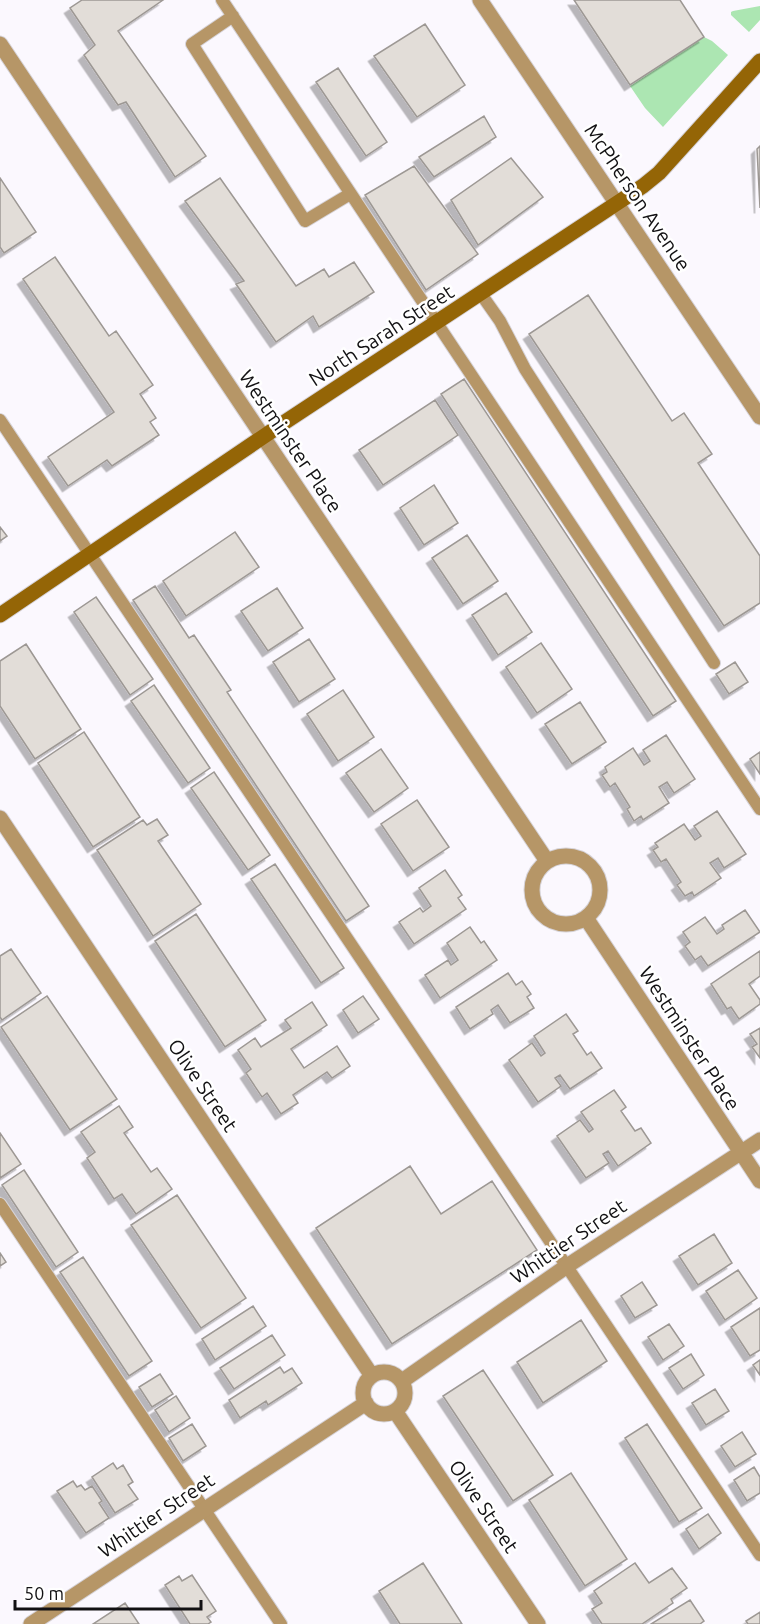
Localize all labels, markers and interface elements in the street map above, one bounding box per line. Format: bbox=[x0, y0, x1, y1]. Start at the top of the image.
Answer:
street label: McPherson Avenue bbox=[580, 119, 696, 275]
street label: North Sarah Street bbox=[304, 280, 458, 390]
street label: Westminster Place bbox=[235, 365, 347, 517]
street label: Westminster Place bbox=[635, 962, 745, 1114]
street label: Olive Street bbox=[164, 1034, 242, 1136]
street label: Whittier Street bbox=[506, 1194, 630, 1288]
street label: Olive Street bbox=[445, 1455, 523, 1557]
street label: Whittier Street bbox=[94, 1468, 218, 1562]
scale bar bbox=[15, 1573, 201, 1611]
text: 50 m bbox=[24, 1583, 64, 1603]

